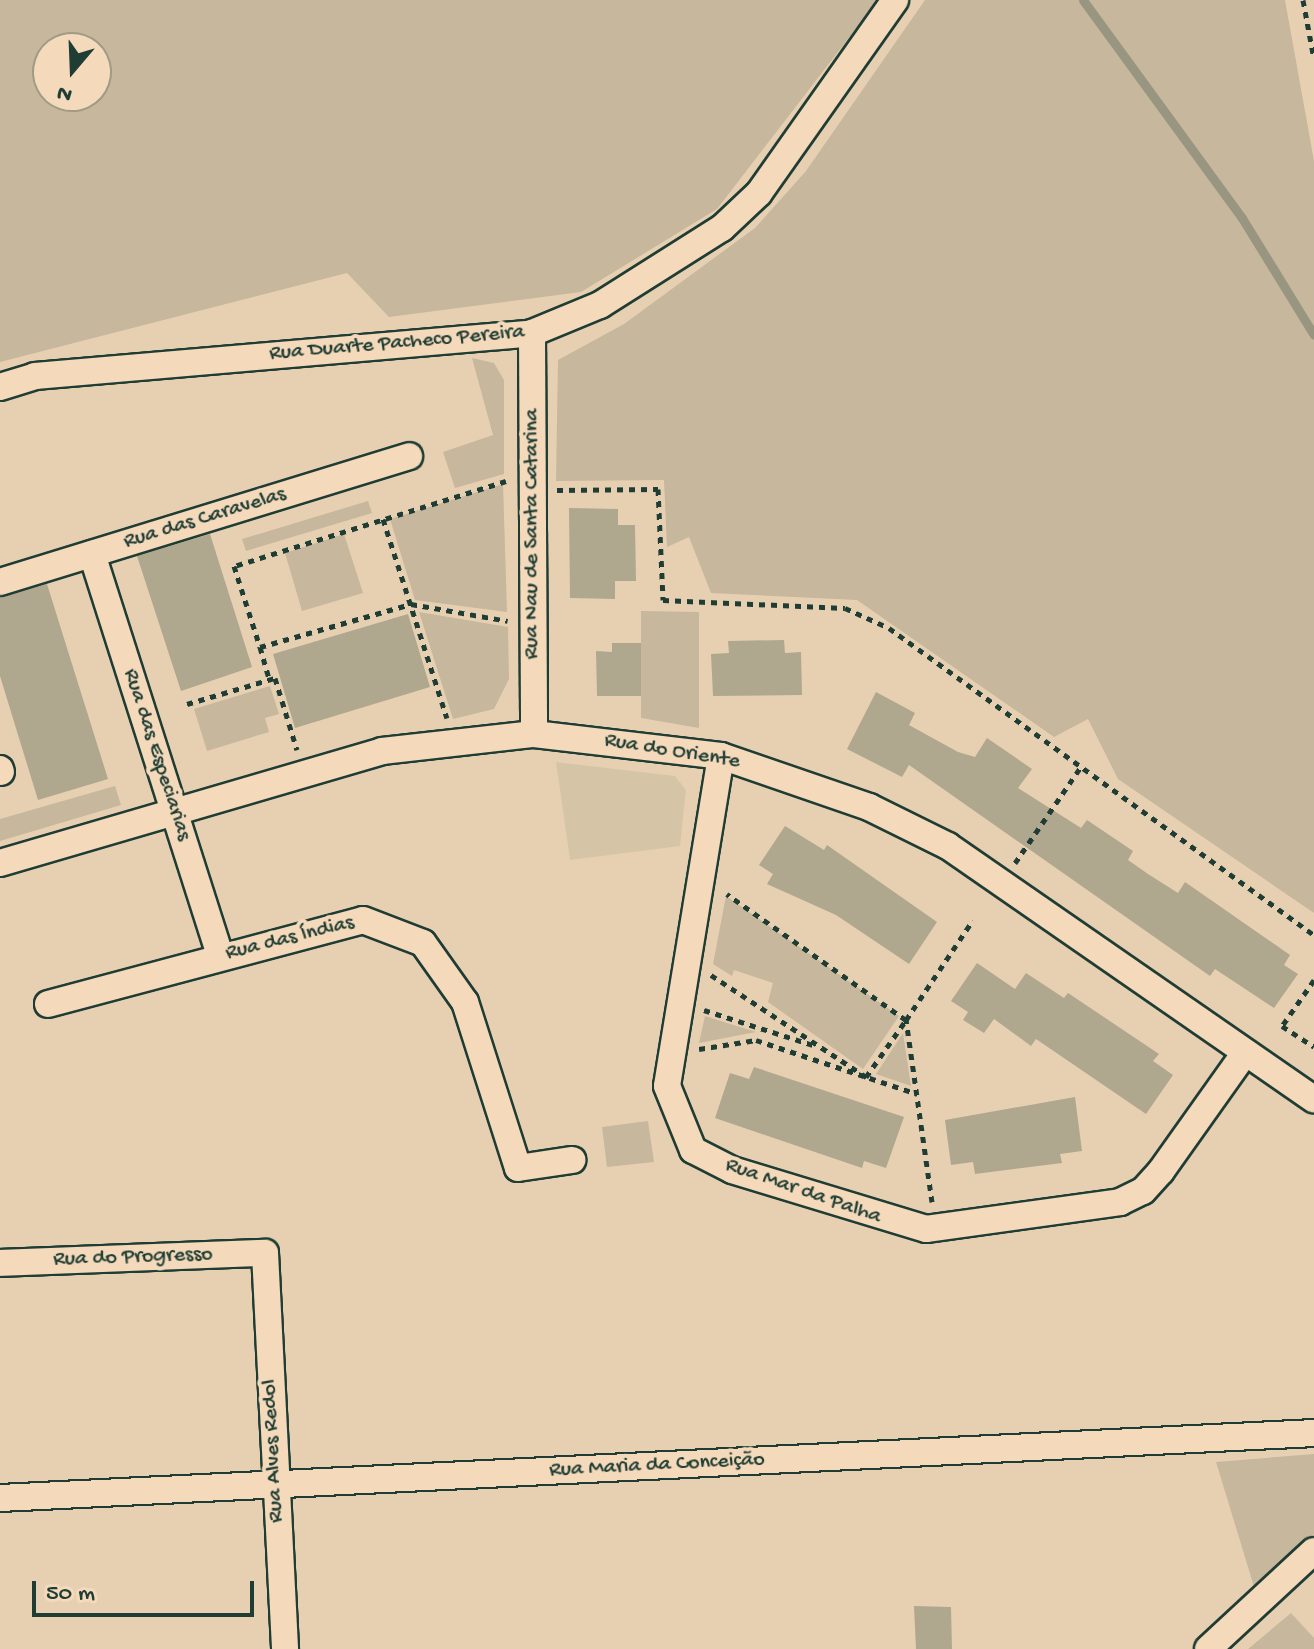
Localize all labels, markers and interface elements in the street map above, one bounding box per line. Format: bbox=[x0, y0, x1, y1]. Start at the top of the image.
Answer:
north arrow bbox=[32, 32, 112, 112]
text: N bbox=[54, 78, 76, 107]
street label: Rua Duarte Pacheco Pereira bbox=[268, 320, 526, 368]
street label: Rua Nau de Santa Catarina bbox=[520, 409, 546, 659]
street label: Rua das Caravelas bbox=[121, 482, 289, 556]
street label: Rua das Especiarias bbox=[116, 666, 196, 844]
street label: Rua do Oriente bbox=[602, 728, 742, 776]
street label: Rua das Índias bbox=[223, 910, 357, 968]
street label: Rua Mar da Palha bbox=[722, 1153, 884, 1231]
street label: Rua do Progresso bbox=[53, 1242, 213, 1274]
street label: Rua Alves Redol bbox=[257, 1379, 291, 1523]
street label: Rua Maria da Conceição bbox=[549, 1447, 765, 1485]
scale bar bbox=[36, 1565, 258, 1615]
text: 50 m bbox=[46, 1580, 95, 1609]

